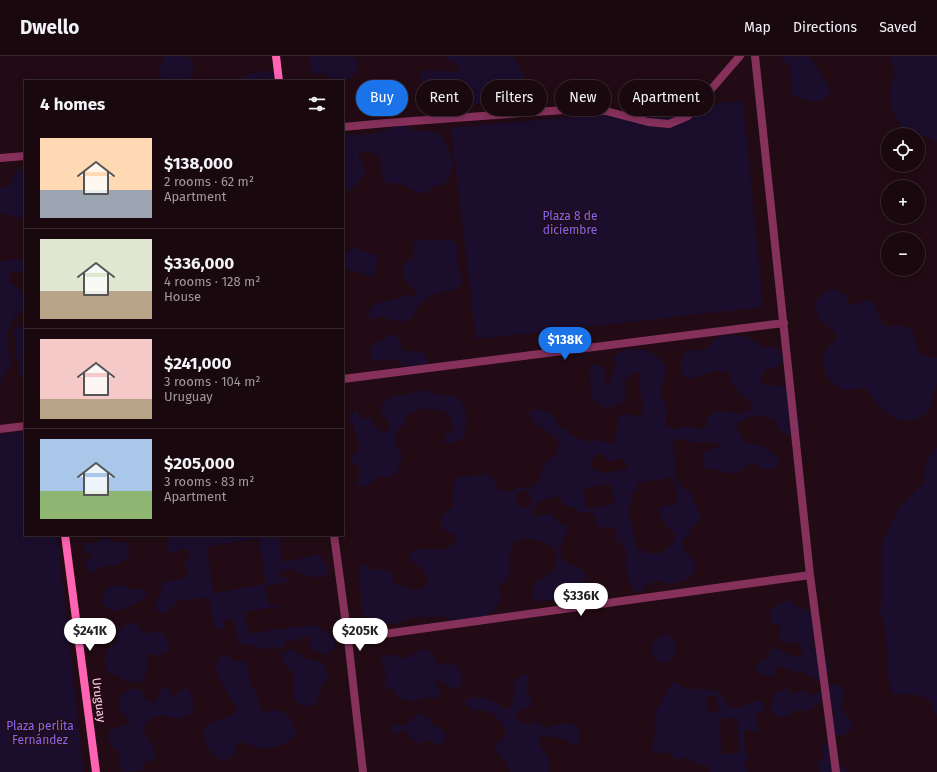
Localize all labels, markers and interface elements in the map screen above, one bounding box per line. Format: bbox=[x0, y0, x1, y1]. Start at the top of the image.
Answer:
text: Dwello bbox=[20, 16, 79, 39]
text: Map bbox=[744, 19, 771, 36]
text: Directions bbox=[793, 19, 857, 36]
text: Saved bbox=[879, 19, 917, 36]
chip: Buy bbox=[356, 80, 408, 116]
chip: Rent bbox=[416, 80, 473, 116]
chip: Filters bbox=[481, 80, 547, 116]
chip: New bbox=[555, 80, 611, 116]
chip: Apartment bbox=[619, 80, 714, 116]
icon: filters bbox=[306, 93, 328, 115]
text: 4 homes bbox=[40, 94, 105, 115]
map controls bbox=[881, 128, 925, 276]
button: locate bbox=[881, 128, 925, 172]
text: $138,000 bbox=[164, 153, 233, 174]
icon: home bbox=[72, 154, 120, 202]
text: 2 rooms · 62 m² bbox=[164, 174, 254, 189]
button: + bbox=[881, 180, 925, 224]
text: Apartment bbox=[164, 189, 226, 204]
park label: Plaza 8 de diciembre bbox=[542, 209, 598, 237]
button: − bbox=[881, 232, 925, 276]
text: $336,000 bbox=[164, 253, 234, 274]
icon: home bbox=[72, 255, 120, 303]
text: 4 rooms · 128 m² bbox=[164, 274, 260, 289]
text: House bbox=[164, 289, 201, 304]
pin: $138K bbox=[537, 327, 593, 361]
text: $138K bbox=[547, 332, 583, 347]
text: $241,000 bbox=[164, 353, 231, 374]
icon: home bbox=[72, 355, 120, 403]
text: 3 rooms · 104 m² bbox=[164, 374, 261, 389]
text: Uruguay bbox=[164, 389, 213, 404]
text: $205,000 bbox=[164, 453, 235, 474]
icon: home bbox=[72, 455, 120, 503]
text: 3 rooms · 83 m² bbox=[164, 474, 254, 489]
text: Apartment bbox=[164, 489, 226, 504]
pin: $336K bbox=[553, 583, 609, 617]
text: $336K bbox=[563, 588, 599, 603]
pin: $241K bbox=[62, 618, 118, 652]
pin: $205K bbox=[332, 618, 388, 652]
text: $241K bbox=[73, 623, 107, 638]
text: $205K bbox=[342, 623, 378, 638]
street label: Uruguay bbox=[89, 677, 109, 723]
park label: Plaza perlita Fernández bbox=[6, 719, 74, 747]

